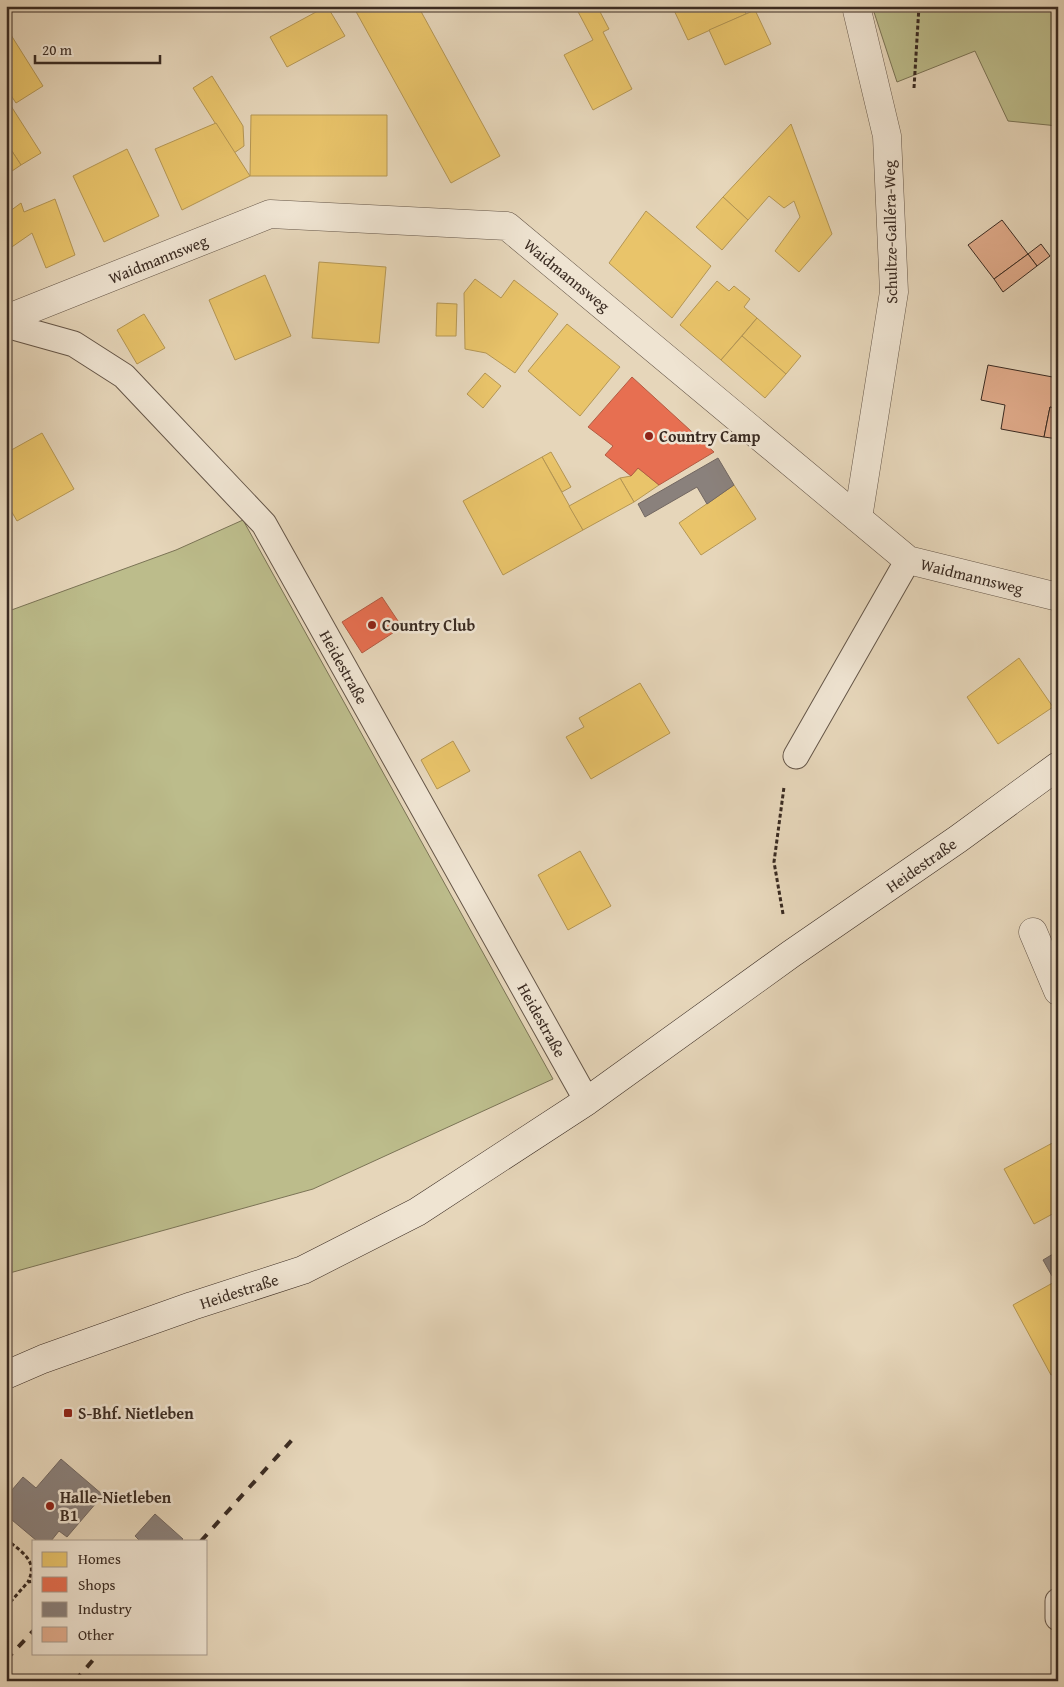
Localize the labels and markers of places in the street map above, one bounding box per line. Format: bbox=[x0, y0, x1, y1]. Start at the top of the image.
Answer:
place label: Country Camp bbox=[659, 424, 760, 448]
marker: Country Camp bbox=[643, 430, 655, 442]
place label: Country Club bbox=[382, 613, 476, 637]
marker: Country Club bbox=[366, 619, 378, 631]
place label: S-Bhf. Nietleben bbox=[78, 1401, 194, 1425]
marker: S-Bhf. Nietleben bbox=[62, 1407, 74, 1419]
place label: Halle-Nietleben B1 bbox=[60, 1485, 172, 1527]
marker: Halle-Nietleben B1 bbox=[44, 1500, 56, 1512]

